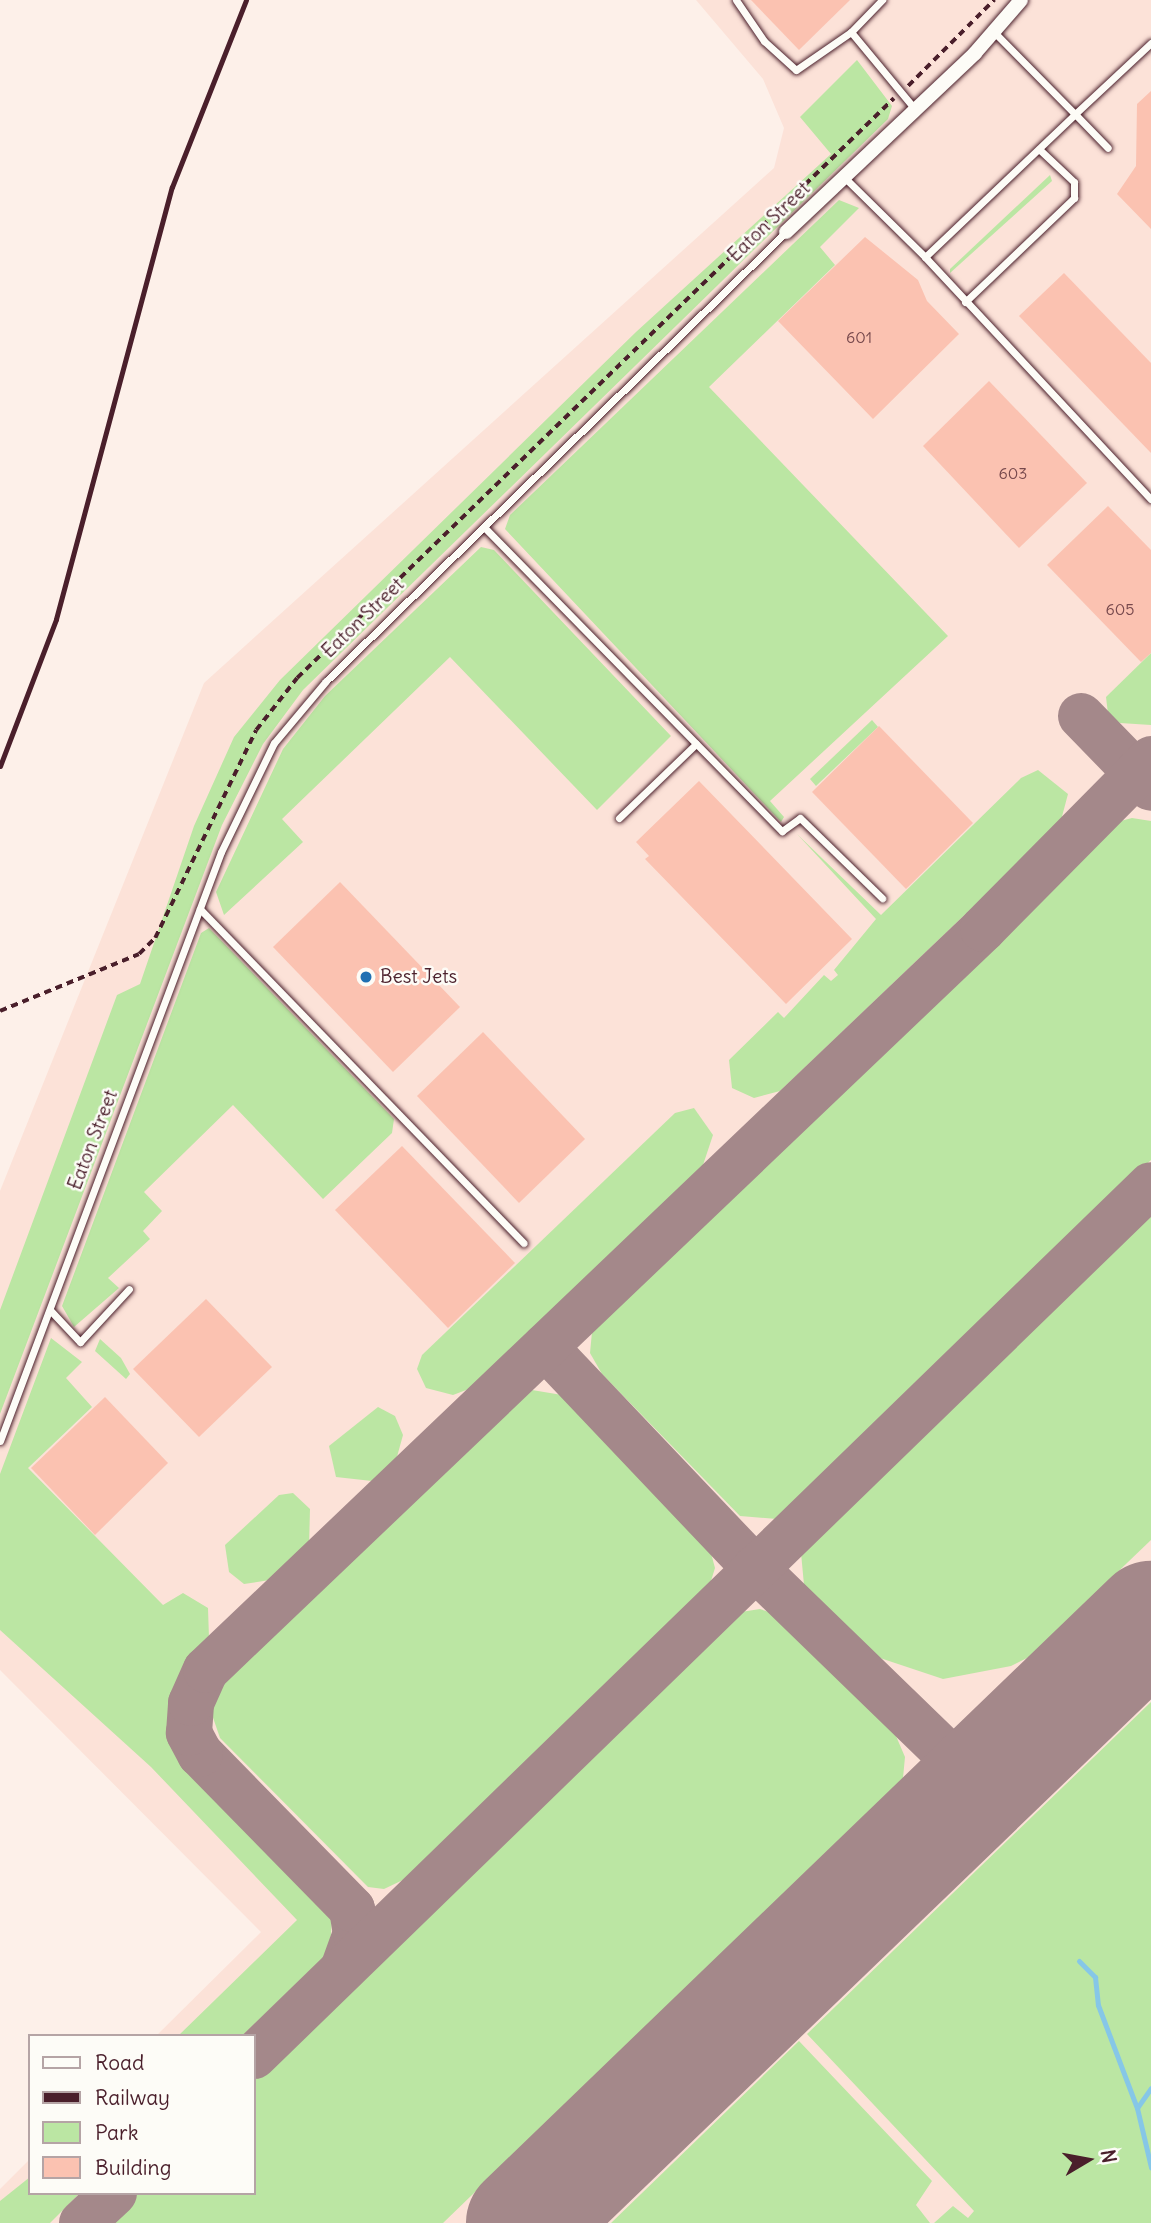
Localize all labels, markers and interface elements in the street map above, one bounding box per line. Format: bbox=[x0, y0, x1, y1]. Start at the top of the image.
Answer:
street label: Eaton Street bbox=[723, 177, 815, 267]
house number: 601 bbox=[846, 327, 872, 347]
house number: 603 bbox=[999, 463, 1027, 483]
street label: Eaton Street bbox=[317, 573, 409, 663]
house number: 605 bbox=[1106, 599, 1134, 619]
place label: Best Jets bbox=[380, 966, 457, 988]
marker: Best Jets bbox=[358, 969, 374, 985]
street label: Eaton Street bbox=[64, 1087, 122, 1193]
legend bbox=[28, 2034, 256, 2195]
text: Road bbox=[95, 2049, 144, 2076]
text: Railway bbox=[95, 2084, 170, 2111]
text: Park bbox=[95, 2119, 138, 2146]
north arrow bbox=[1053, 2125, 1123, 2195]
text: N bbox=[1096, 2148, 1122, 2165]
text: Building bbox=[95, 2154, 171, 2181]

